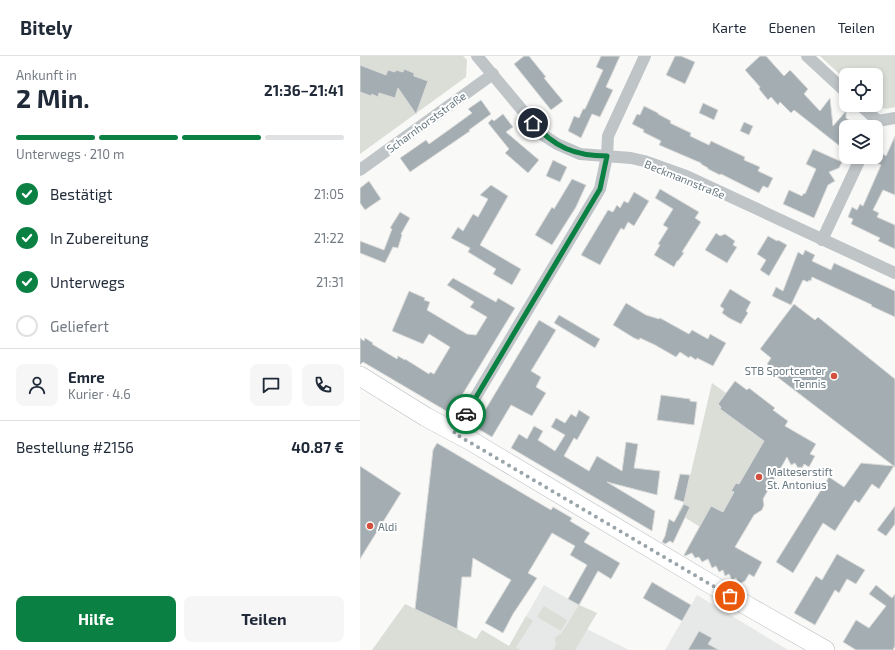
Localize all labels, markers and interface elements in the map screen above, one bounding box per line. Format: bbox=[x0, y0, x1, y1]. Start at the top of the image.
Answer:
text: Bitely bbox=[20, 16, 72, 39]
text: Karte bbox=[712, 19, 747, 36]
text: Ebenen bbox=[769, 19, 816, 36]
text: Teilen bbox=[838, 19, 875, 36]
text: Ankunft in bbox=[16, 67, 77, 83]
map controls bbox=[839, 68, 883, 164]
button: locate bbox=[839, 68, 883, 112]
text: 21:36–21:41 bbox=[264, 81, 344, 99]
text: 2 Min. bbox=[16, 82, 90, 113]
street label: Scharnhorststraße bbox=[384, 89, 468, 155]
pin bbox=[516, 106, 550, 140]
icon: home bbox=[522, 112, 544, 134]
button: layers bbox=[839, 120, 883, 164]
text: Unterwegs · 210 m bbox=[16, 146, 124, 162]
street label: Beckmannstraße bbox=[643, 157, 727, 201]
icon: check bbox=[16, 183, 38, 205]
text: Bestätigt bbox=[50, 185, 112, 203]
text: 21:05 bbox=[314, 186, 344, 202]
icon: check bbox=[16, 227, 38, 249]
text: In Zubereitung bbox=[50, 229, 149, 247]
text: 21:22 bbox=[314, 230, 344, 246]
icon: check bbox=[16, 271, 38, 293]
text: Unterwegs bbox=[50, 273, 125, 291]
text: 21:31 bbox=[316, 274, 344, 290]
text: Geliefert bbox=[50, 317, 109, 335]
button: person bbox=[16, 364, 58, 406]
button: chat bbox=[250, 364, 292, 406]
button: phone bbox=[302, 364, 344, 406]
place label: STB Sportcenter Tennis bbox=[745, 364, 827, 390]
text: Emre bbox=[68, 368, 105, 386]
marker: STB Sportcenter Tennis bbox=[829, 371, 839, 381]
text: Kurier · 4.6 bbox=[68, 386, 131, 402]
courier bbox=[446, 394, 486, 434]
icon: car bbox=[455, 403, 477, 425]
text: Bestellung #2156 bbox=[16, 438, 134, 456]
text: 40.87 € bbox=[291, 438, 344, 456]
place label: Malteserstift St. Antonius bbox=[767, 465, 833, 491]
marker: Malteserstift St. Antonius bbox=[754, 472, 764, 482]
place label: Aldi bbox=[378, 520, 397, 533]
marker: Aldi bbox=[365, 521, 375, 531]
pin bbox=[713, 579, 747, 613]
icon: bag bbox=[719, 585, 741, 607]
button: Hilfe bbox=[16, 596, 176, 642]
button: Teilen bbox=[184, 596, 344, 642]

